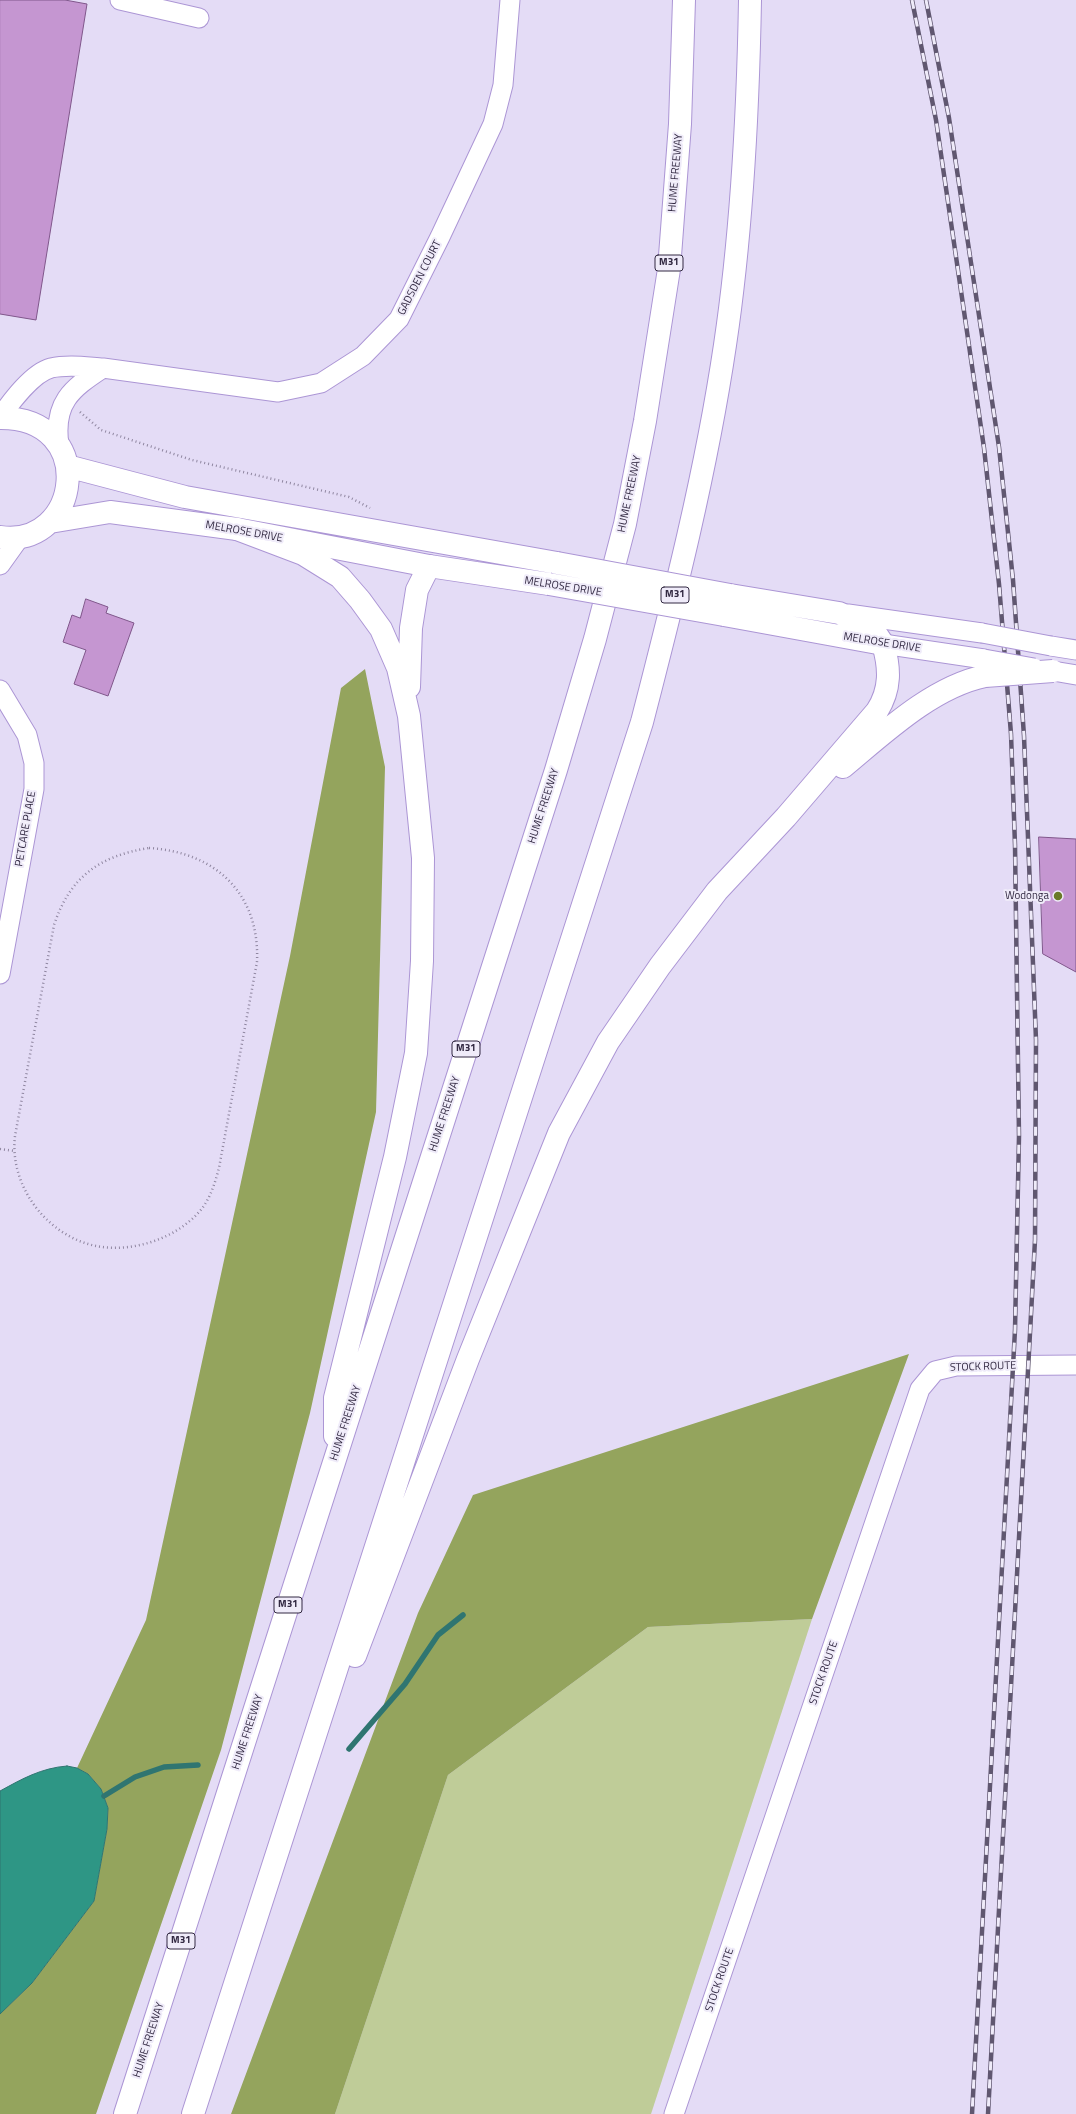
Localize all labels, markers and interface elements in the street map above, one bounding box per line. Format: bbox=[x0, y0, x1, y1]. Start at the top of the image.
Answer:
street label: HUME FREEWAY bbox=[666, 133, 686, 213]
street label: GADSDEN COURT bbox=[395, 238, 445, 318]
road number: M31 bbox=[655, 255, 683, 271]
street label: HUME FREEWAY bbox=[615, 454, 645, 534]
street label: MELROSE DRIVE bbox=[204, 519, 284, 545]
street label: MELROSE DRIVE bbox=[523, 574, 603, 600]
road number: M31 bbox=[661, 587, 689, 603]
street label: MELROSE DRIVE bbox=[842, 630, 922, 656]
street label: HUME FREEWAY bbox=[526, 767, 562, 845]
street label: PETCARE PLACE bbox=[13, 790, 39, 868]
place label: Wodonga bbox=[1005, 889, 1049, 903]
marker: Wodonga bbox=[1052, 890, 1064, 902]
road number: M31 bbox=[452, 1041, 480, 1057]
street label: HUME FREEWAY bbox=[427, 1075, 463, 1153]
street label: STOCK ROUTE bbox=[950, 1359, 1016, 1375]
street label: HUME FREEWAY bbox=[328, 1384, 364, 1462]
road number: M31 bbox=[274, 1597, 302, 1613]
street label: STOCK ROUTE bbox=[807, 1639, 841, 1707]
street label: HUME FREEWAY bbox=[230, 1693, 266, 1771]
road number: M31 bbox=[167, 1933, 195, 1949]
street label: STOCK ROUTE bbox=[703, 1946, 737, 2014]
street label: HUME FREEWAY bbox=[131, 2001, 167, 2079]

